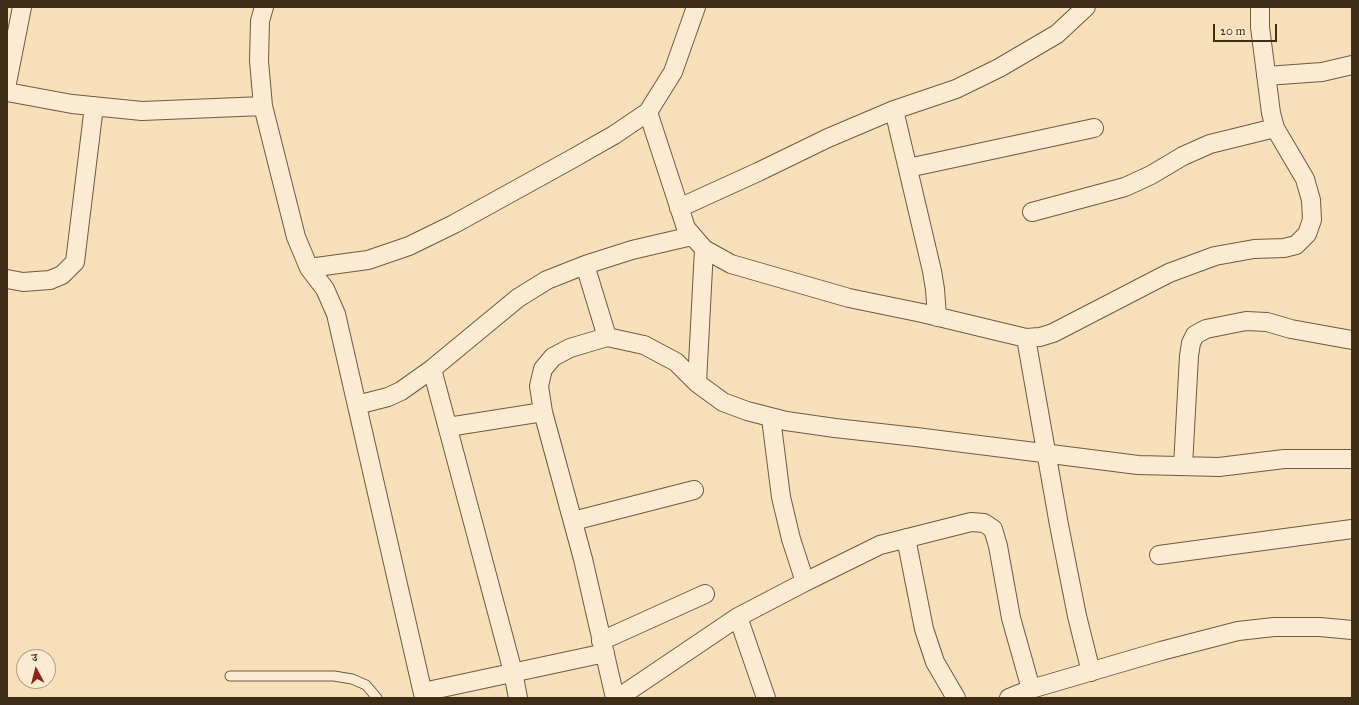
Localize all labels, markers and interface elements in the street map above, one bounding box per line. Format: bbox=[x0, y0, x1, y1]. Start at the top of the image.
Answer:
scale bar bbox=[1215, 16, 1279, 42]
text: 20 m bbox=[1220, 24, 1246, 38]
north arrow bbox=[16, 649, 56, 689]
text: उ bbox=[31, 651, 38, 664]

